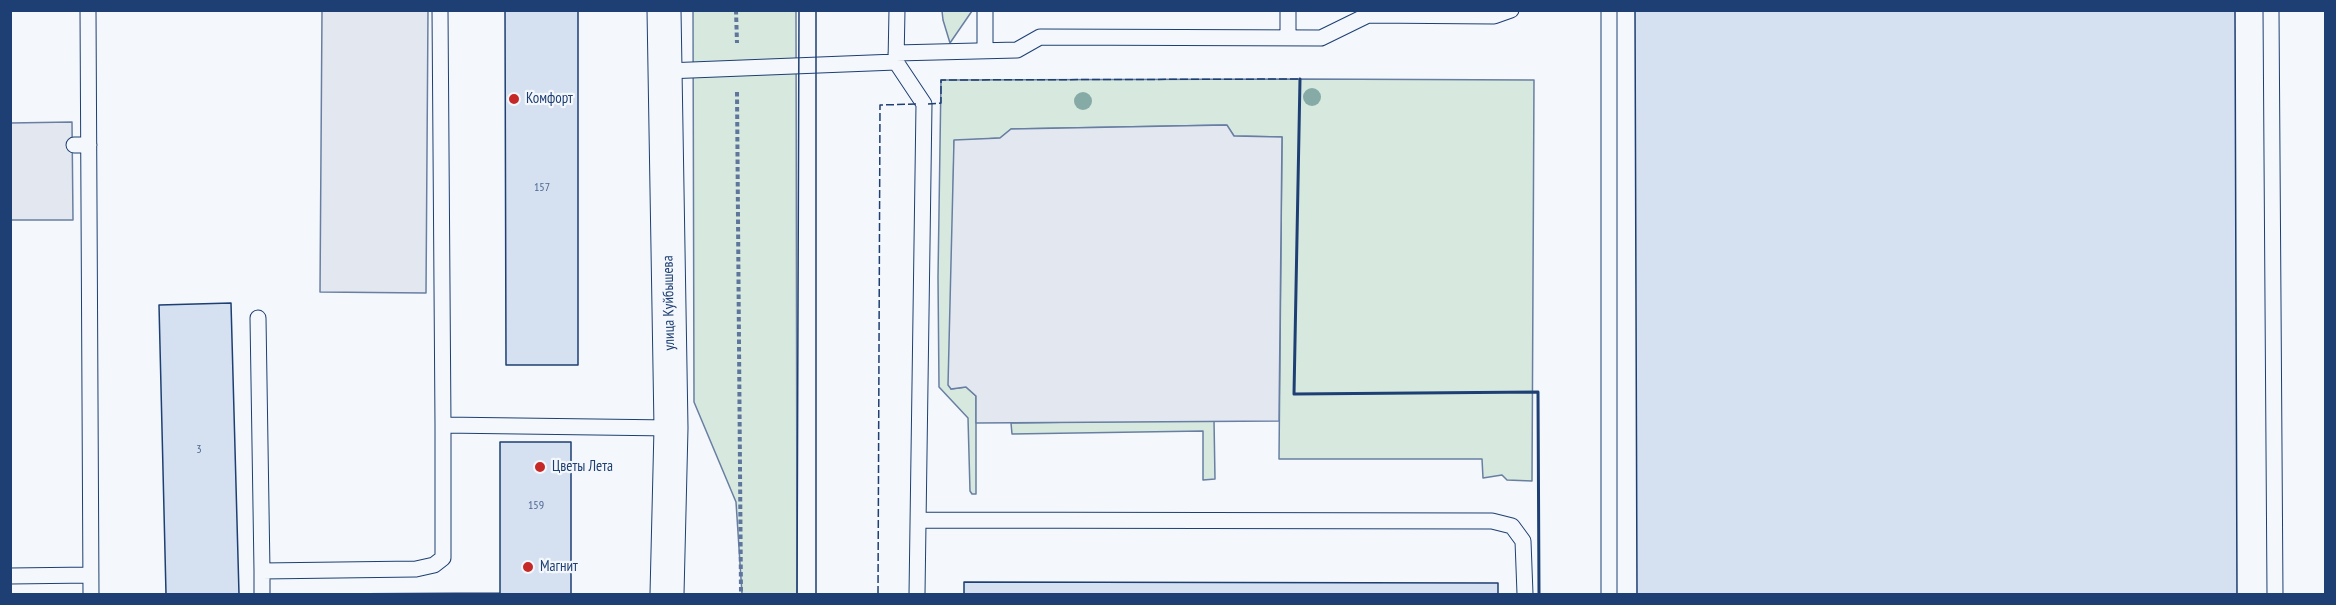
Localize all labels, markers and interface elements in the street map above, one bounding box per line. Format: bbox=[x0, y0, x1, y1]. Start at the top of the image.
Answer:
place label: Комфорт bbox=[526, 90, 573, 108]
marker: Комфорт bbox=[507, 92, 521, 106]
house number: 157 bbox=[534, 181, 550, 195]
street label: улица Куйбышева bbox=[659, 255, 679, 351]
house number: 3 bbox=[196, 443, 202, 457]
place label: Цветы Лета bbox=[552, 458, 613, 476]
marker: Цветы Лета bbox=[533, 460, 547, 474]
house number: 159 bbox=[528, 499, 544, 513]
place label: Магнит bbox=[540, 558, 578, 576]
marker: Магнит bbox=[521, 560, 535, 574]

